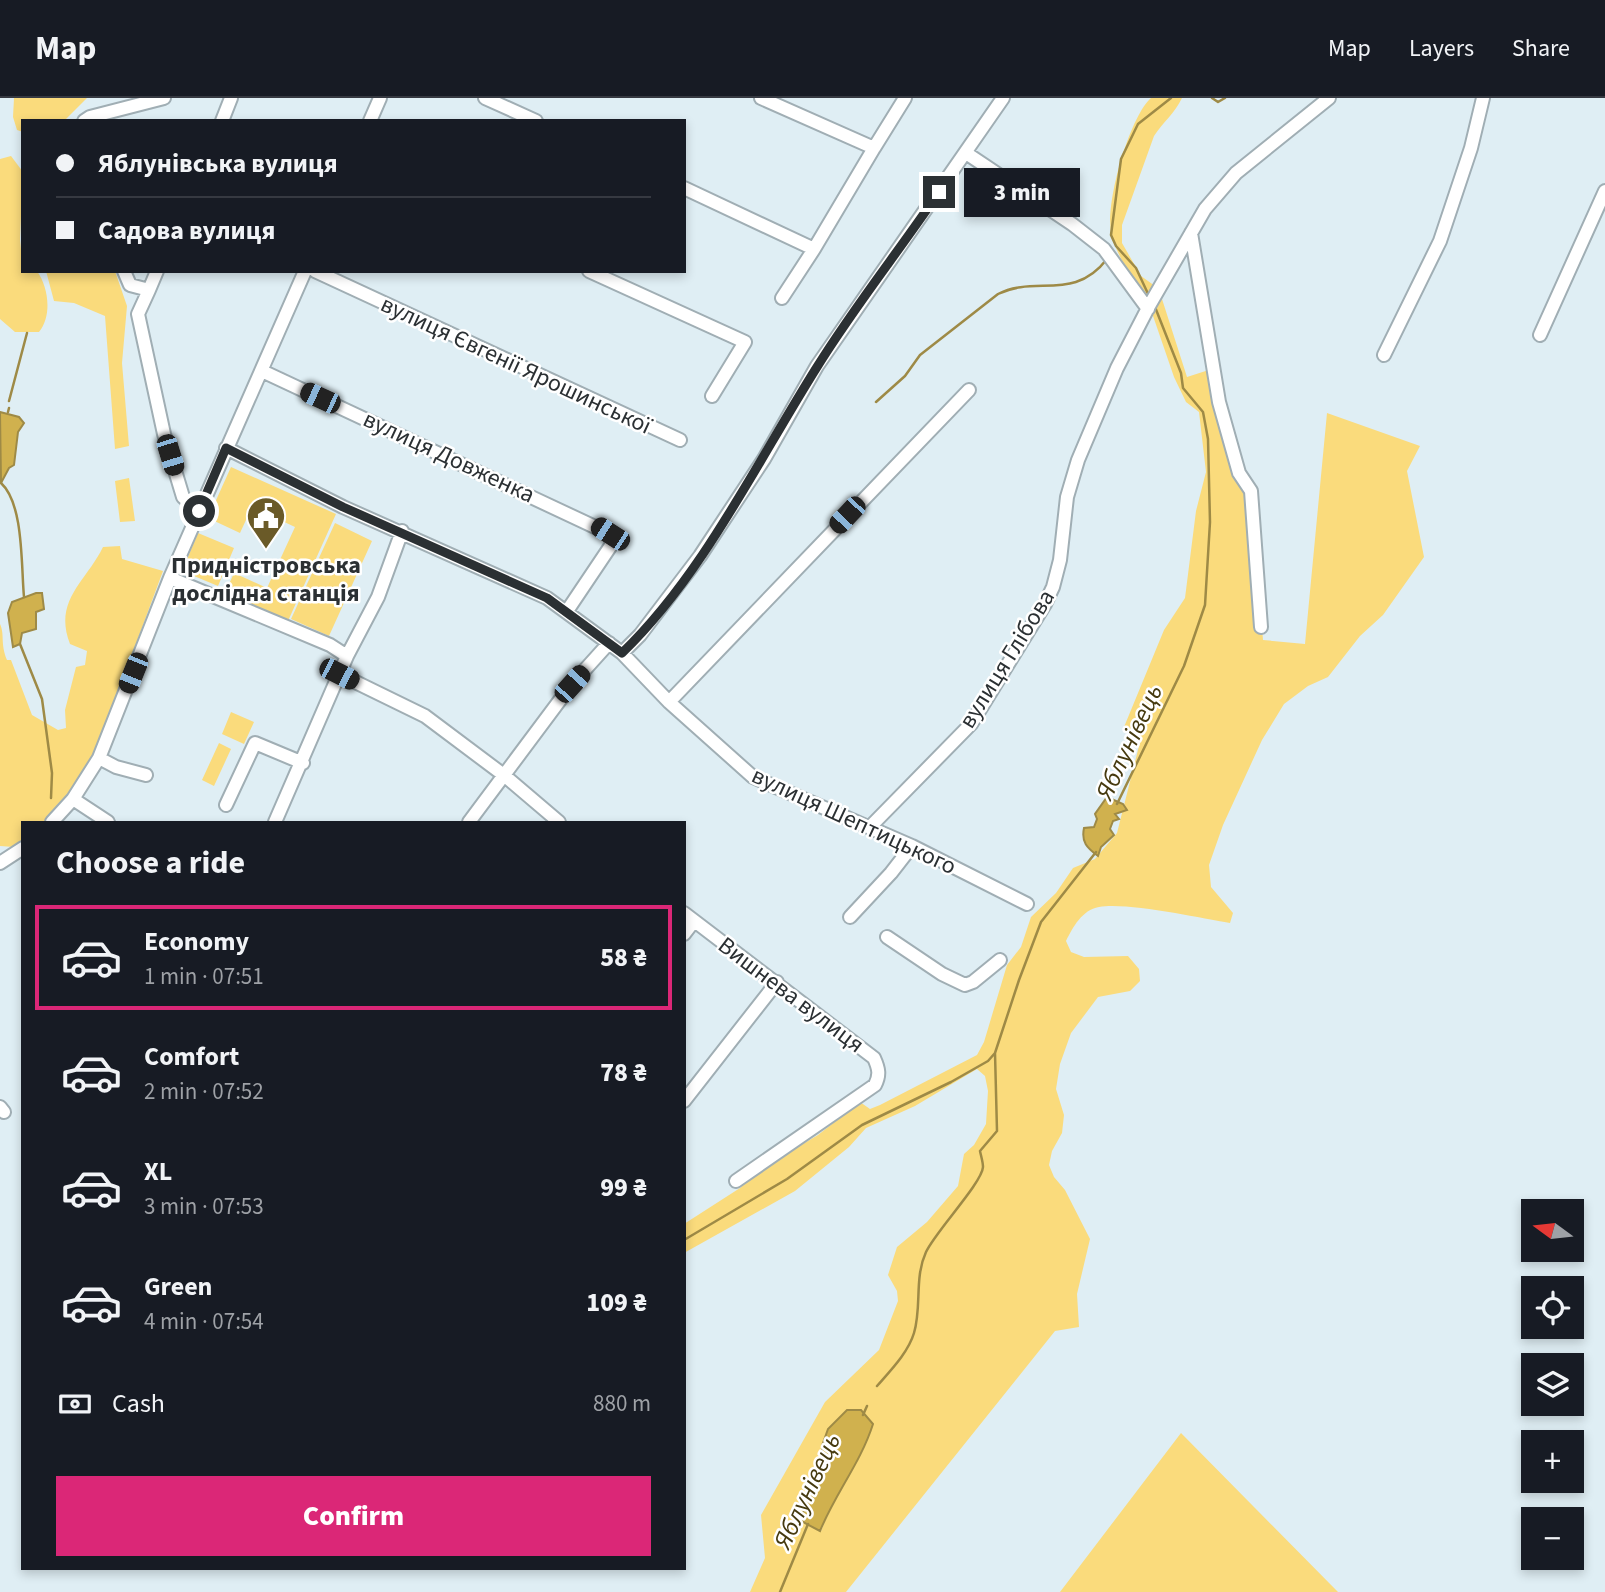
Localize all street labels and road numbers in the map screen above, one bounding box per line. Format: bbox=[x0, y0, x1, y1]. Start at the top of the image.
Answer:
street label: вулиця Євгенії Ярошинської bbox=[375, 287, 658, 444]
street label: вулиця Довженка bbox=[357, 402, 541, 512]
street label: вулиця Глібова bbox=[950, 583, 1064, 735]
street label: вулиця Шептицького bbox=[746, 758, 962, 884]
street label: Вишнева вулиця bbox=[710, 928, 872, 1062]

